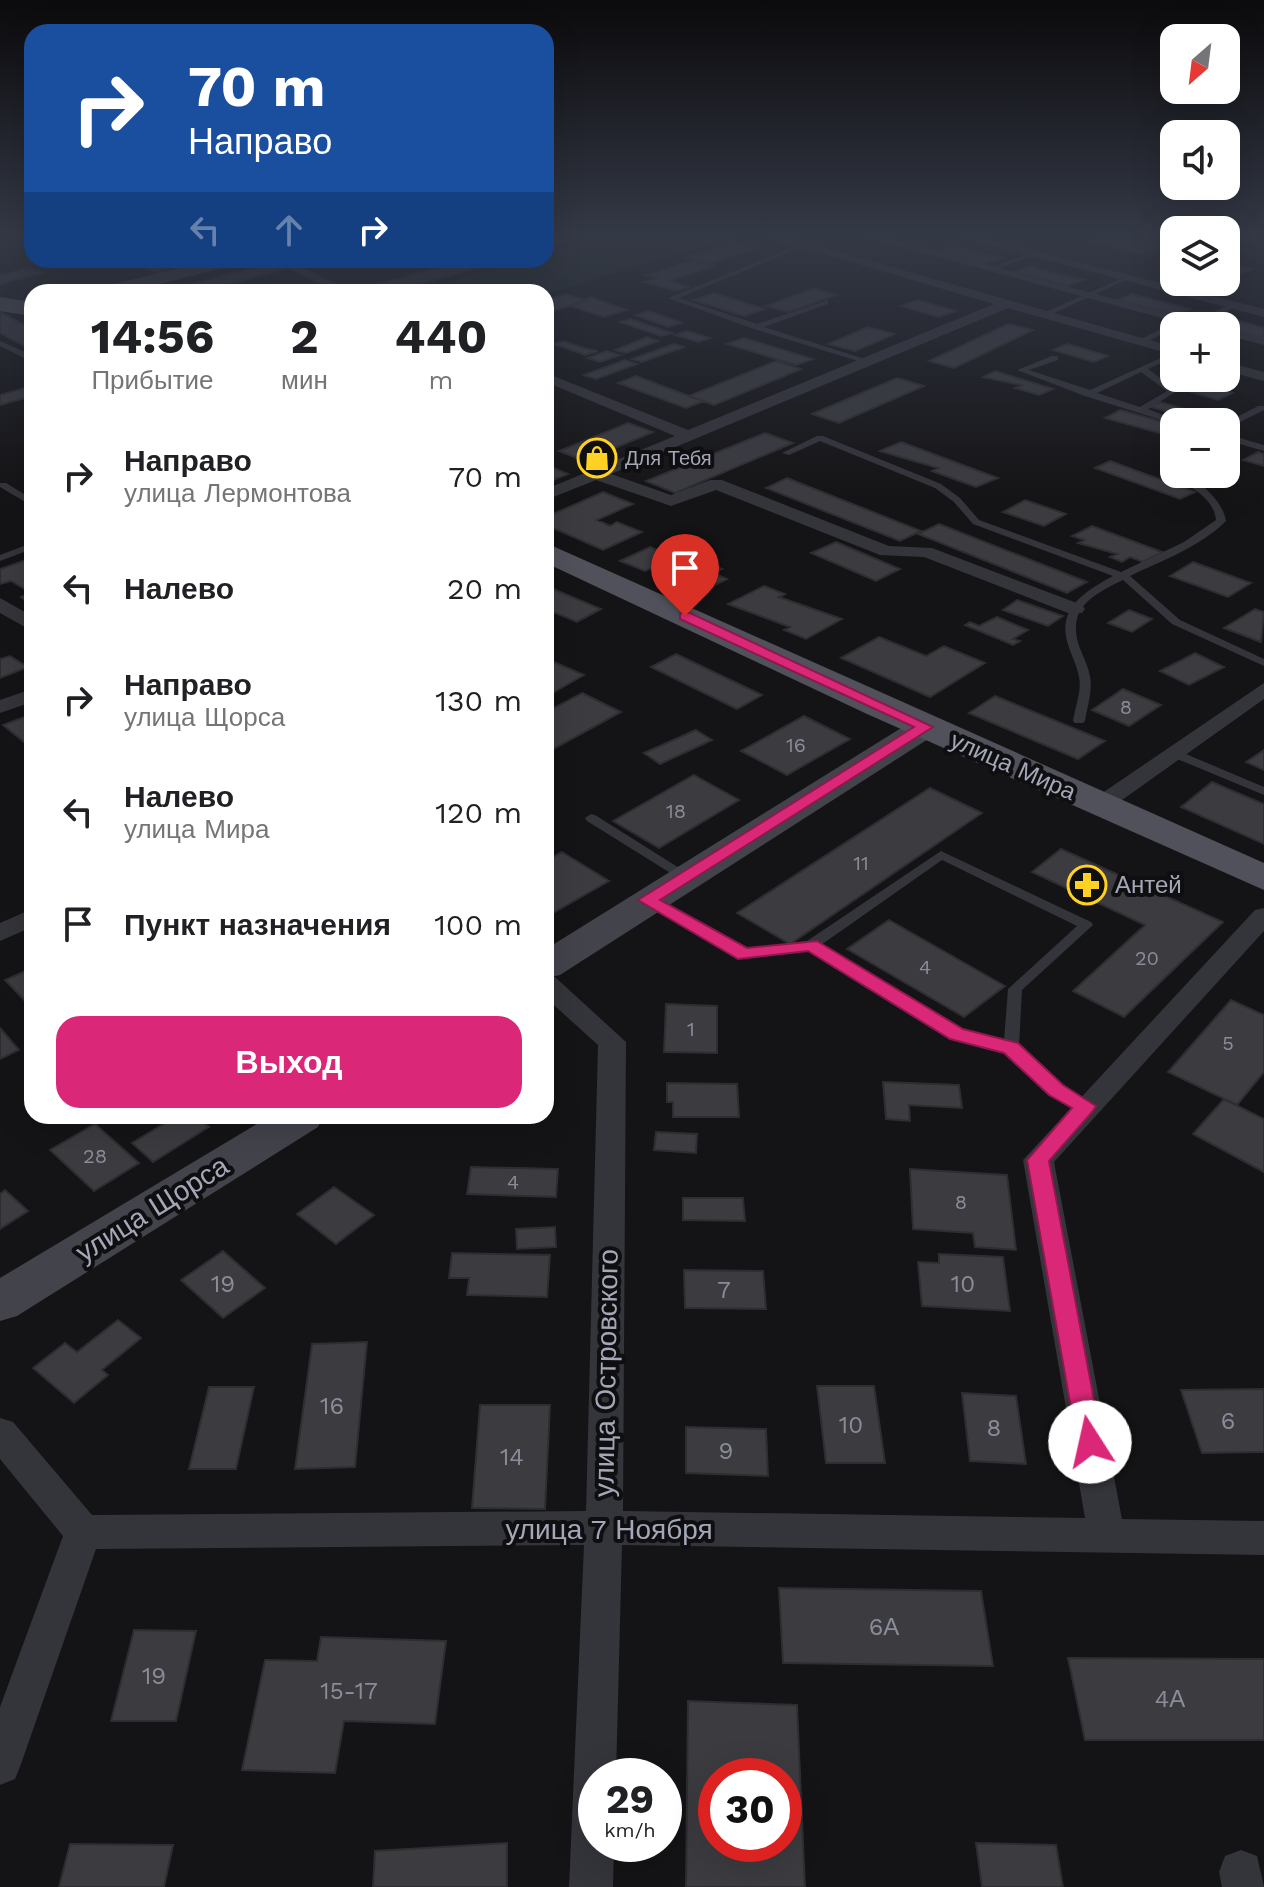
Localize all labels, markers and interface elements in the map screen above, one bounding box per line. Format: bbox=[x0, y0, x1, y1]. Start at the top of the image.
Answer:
north arrow bbox=[1160, 24, 1240, 104]
map controls bbox=[1160, 24, 1240, 488]
text: 70 m bbox=[188, 54, 325, 120]
icon: right bbox=[56, 56, 160, 160]
button: sound bbox=[1160, 120, 1240, 200]
text: Направо bbox=[188, 121, 332, 163]
icon: left bbox=[183, 208, 227, 252]
icon: ahead bbox=[267, 208, 311, 252]
icon: right bbox=[351, 208, 395, 252]
button: layers bbox=[1160, 216, 1240, 296]
text: 14:56 bbox=[91, 308, 214, 365]
text: 2 bbox=[290, 308, 319, 365]
text: 440 bbox=[394, 308, 487, 365]
button: + bbox=[1160, 312, 1240, 392]
text: Прибытие bbox=[91, 365, 214, 395]
text: мин bbox=[281, 365, 328, 395]
text: m bbox=[428, 365, 453, 395]
button: − bbox=[1160, 408, 1240, 488]
shop icon: Для Тебя bbox=[576, 437, 618, 479]
text: Направо bbox=[124, 443, 252, 478]
place label: Для Тебя bbox=[625, 446, 712, 470]
icon: right bbox=[56, 454, 100, 498]
text: 70 m bbox=[448, 459, 522, 494]
text: улица Лермонтова bbox=[124, 478, 351, 508]
pin bbox=[651, 534, 719, 616]
icon: arrive bbox=[663, 546, 707, 590]
icon: left bbox=[56, 566, 100, 610]
text: Налево bbox=[124, 571, 234, 606]
text: 20 m bbox=[447, 571, 522, 606]
text: Направо bbox=[124, 667, 252, 702]
icon: right bbox=[56, 678, 100, 722]
text: 130 m bbox=[435, 683, 522, 718]
house number: 8 bbox=[1120, 695, 1132, 719]
text: улица Щорса bbox=[124, 702, 285, 732]
street label: улица Мира bbox=[946, 726, 1081, 806]
house number: 16 bbox=[786, 733, 806, 757]
text: Налево bbox=[124, 779, 234, 814]
icon: left bbox=[56, 790, 100, 834]
text: 120 m bbox=[435, 795, 522, 830]
house number: 18 bbox=[666, 799, 686, 823]
text: улица Мира bbox=[124, 814, 269, 844]
house number: 11 bbox=[853, 851, 869, 875]
pharmacy icon: Антей bbox=[1066, 864, 1108, 906]
place label: Антей bbox=[1115, 871, 1182, 899]
icon: arrive bbox=[56, 902, 100, 946]
text: Пункт назначения bbox=[124, 907, 391, 942]
text: 100 m bbox=[434, 907, 522, 942]
house number: 20 bbox=[1135, 946, 1159, 970]
house number: 4 bbox=[919, 955, 931, 979]
button: Выход bbox=[56, 1016, 522, 1108]
house number: 1 bbox=[687, 1017, 695, 1041]
house number: 5 bbox=[1222, 1031, 1234, 1055]
house number: 28 bbox=[83, 1144, 107, 1168]
street label: улица Щорса bbox=[70, 1149, 235, 1269]
house number: 4 bbox=[507, 1170, 519, 1194]
house number: 8 bbox=[955, 1190, 967, 1214]
street label: улица Островского bbox=[587, 1249, 625, 1497]
house number: 19 bbox=[211, 1270, 235, 1298]
house number: 10 bbox=[951, 1270, 975, 1298]
house number: 7 bbox=[717, 1276, 731, 1304]
house number: 16 bbox=[320, 1392, 344, 1420]
position arrow bbox=[1048, 1400, 1132, 1484]
house number: 6 bbox=[1221, 1407, 1235, 1435]
house number: 10 bbox=[839, 1411, 863, 1439]
house number: 8 bbox=[987, 1414, 1001, 1442]
house number: 9 bbox=[719, 1437, 733, 1465]
house number: 14 bbox=[500, 1443, 524, 1471]
street label: улица 7 Ноября bbox=[505, 1513, 713, 1546]
house number: 6А bbox=[869, 1613, 899, 1641]
house number: 19 bbox=[142, 1662, 166, 1690]
house number: 15-17 bbox=[320, 1677, 378, 1705]
house number: 4А bbox=[1155, 1685, 1185, 1713]
speed limit sign: 30 bbox=[698, 1758, 802, 1862]
text: 29 bbox=[606, 1776, 654, 1823]
text: km/h bbox=[604, 1818, 656, 1842]

